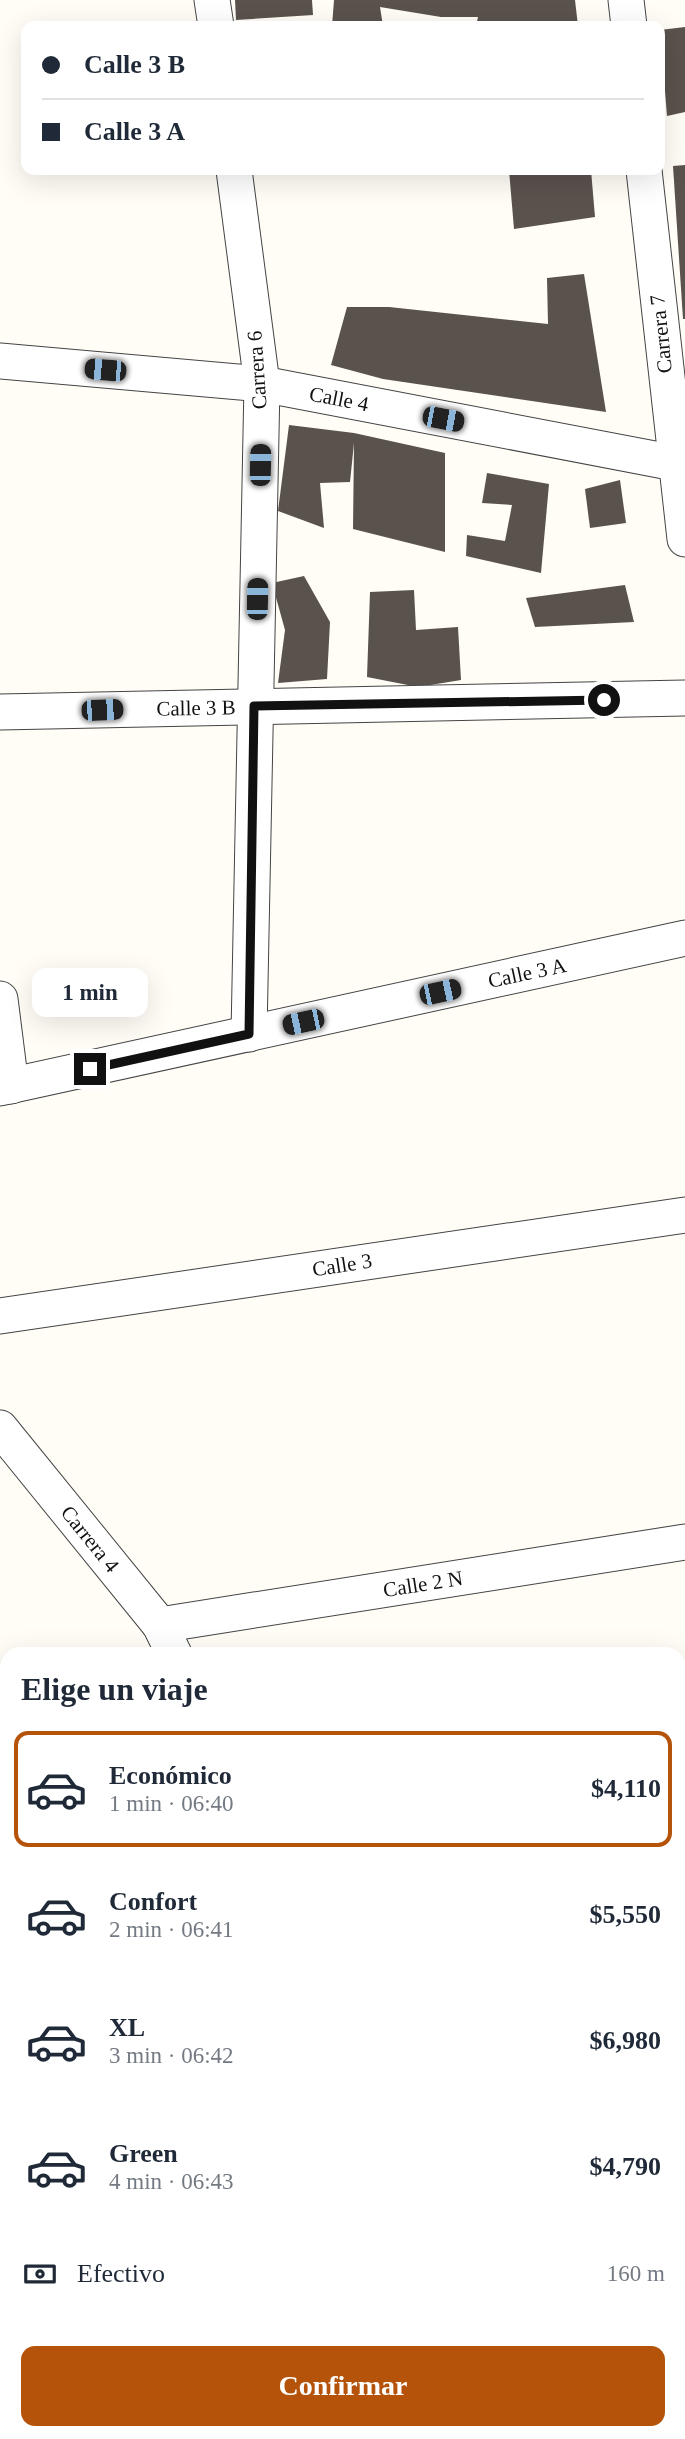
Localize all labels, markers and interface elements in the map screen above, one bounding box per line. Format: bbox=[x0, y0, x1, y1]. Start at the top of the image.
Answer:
text: Calle 3 B bbox=[84, 50, 185, 79]
text: Calle 3 A bbox=[84, 117, 185, 146]
street label: Carrera 7 bbox=[645, 294, 677, 374]
street label: Carrera 6 bbox=[242, 330, 272, 410]
car bbox=[84, 358, 127, 382]
street label: Calle 4 bbox=[307, 381, 371, 417]
car bbox=[421, 405, 466, 433]
car bbox=[250, 444, 271, 486]
car bbox=[247, 578, 268, 620]
route start bbox=[588, 684, 620, 716]
street label: Calle 3 B bbox=[156, 695, 236, 721]
car bbox=[81, 699, 124, 721]
street label: Calle 3 A bbox=[486, 953, 569, 993]
callout: 1 min bbox=[32, 968, 148, 1016]
car bbox=[418, 977, 463, 1007]
text: 1 min bbox=[62, 980, 118, 1005]
car bbox=[281, 1007, 326, 1037]
route end bbox=[74, 1053, 106, 1085]
street label: Calle 3 bbox=[310, 1248, 374, 1282]
street label: Carrera 4 bbox=[56, 1501, 124, 1578]
street label: Calle 2 N bbox=[381, 1566, 465, 1602]
text: Elige un viaje bbox=[21, 1671, 208, 1707]
icon: car bbox=[25, 1758, 88, 1821]
text: Económico bbox=[109, 1761, 232, 1790]
text: $4,110 bbox=[591, 1774, 661, 1803]
text: 1 min · 06:40 bbox=[109, 1791, 234, 1816]
icon: car bbox=[25, 1884, 88, 1947]
text: Confort bbox=[109, 1887, 197, 1916]
text: $5,550 bbox=[590, 1900, 661, 1929]
text: 2 min · 06:41 bbox=[109, 1917, 234, 1942]
icon: car bbox=[25, 2010, 88, 2073]
text: XL bbox=[109, 2013, 145, 2042]
text: $6,980 bbox=[590, 2026, 661, 2055]
text: 3 min · 06:42 bbox=[109, 2043, 234, 2068]
icon: car bbox=[25, 2136, 88, 2199]
text: Green bbox=[109, 2139, 178, 2168]
text: $4,790 bbox=[590, 2152, 661, 2181]
text: 4 min · 06:43 bbox=[109, 2169, 234, 2194]
icon: cash bbox=[21, 2255, 59, 2293]
text: Efectivo bbox=[77, 2259, 165, 2288]
text: 160 m bbox=[607, 2261, 665, 2286]
button: Confirmar bbox=[21, 2346, 665, 2426]

